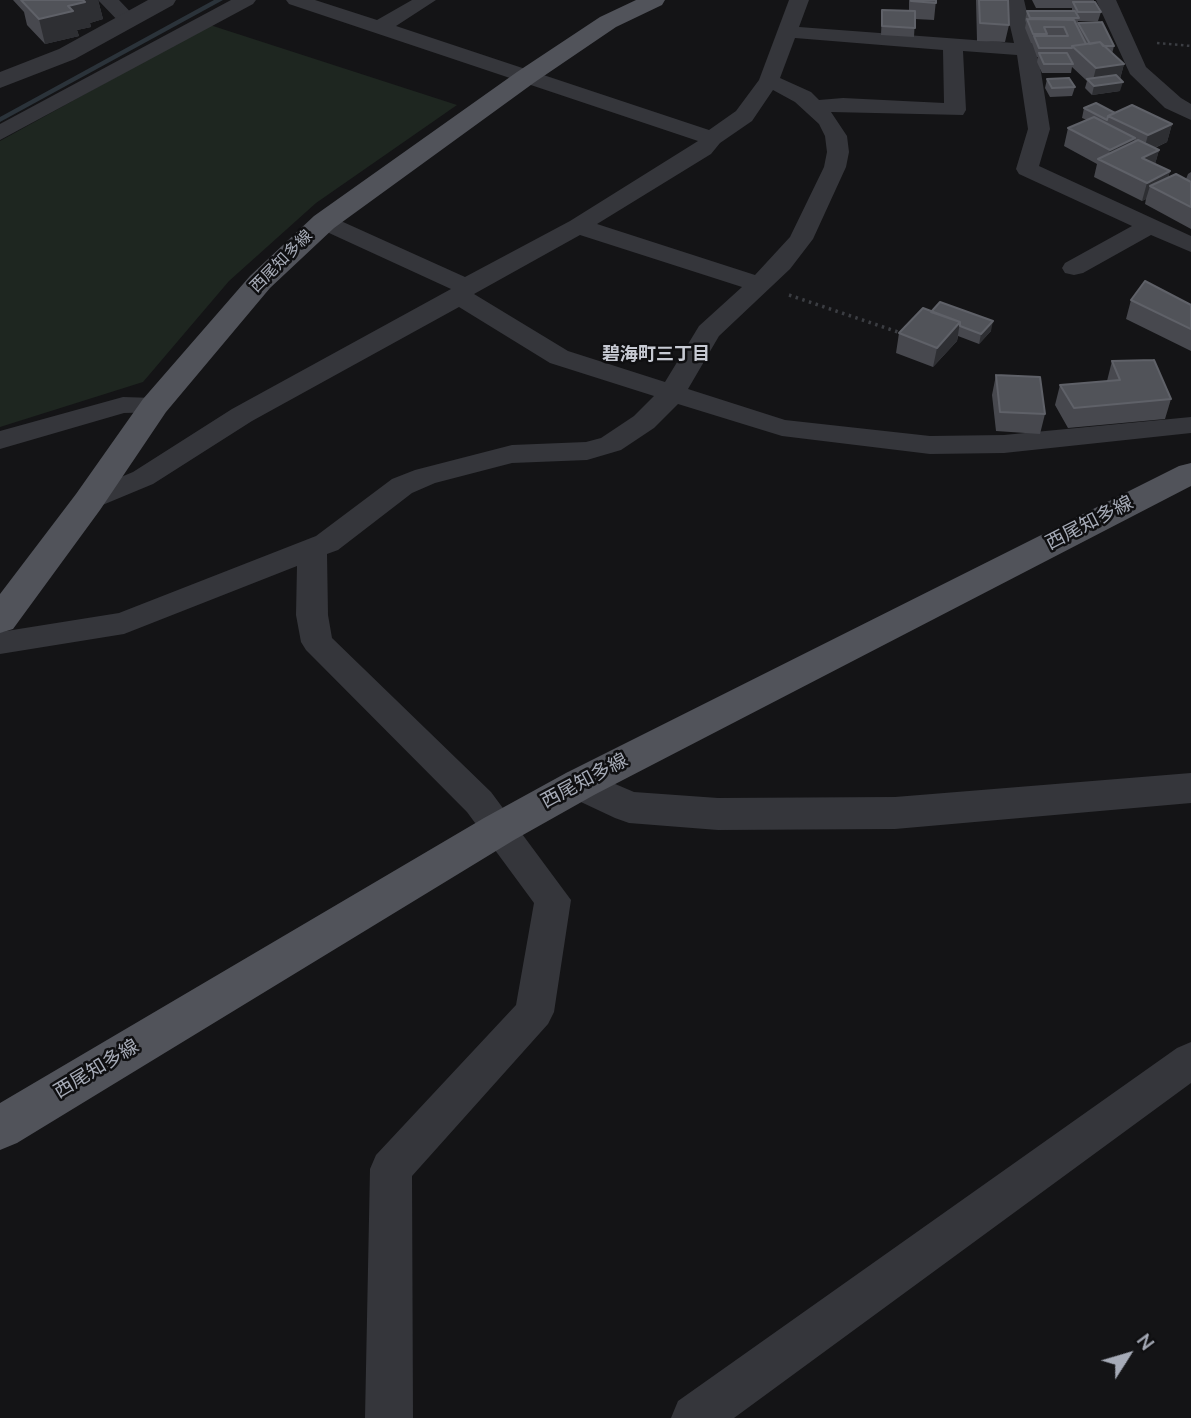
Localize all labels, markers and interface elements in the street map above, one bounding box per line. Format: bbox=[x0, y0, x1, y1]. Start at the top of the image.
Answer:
street label: 西尾知多線 bbox=[247, 227, 317, 297]
district label: 碧海町三丁目 bbox=[602, 345, 710, 367]
street label: 西尾知多線 bbox=[1043, 492, 1137, 556]
street label: 西尾知多線 bbox=[538, 750, 632, 814]
street label: 西尾知多線 bbox=[50, 1036, 144, 1104]
north arrow bbox=[1093, 1320, 1163, 1390]
text: N bbox=[1130, 1329, 1159, 1356]

